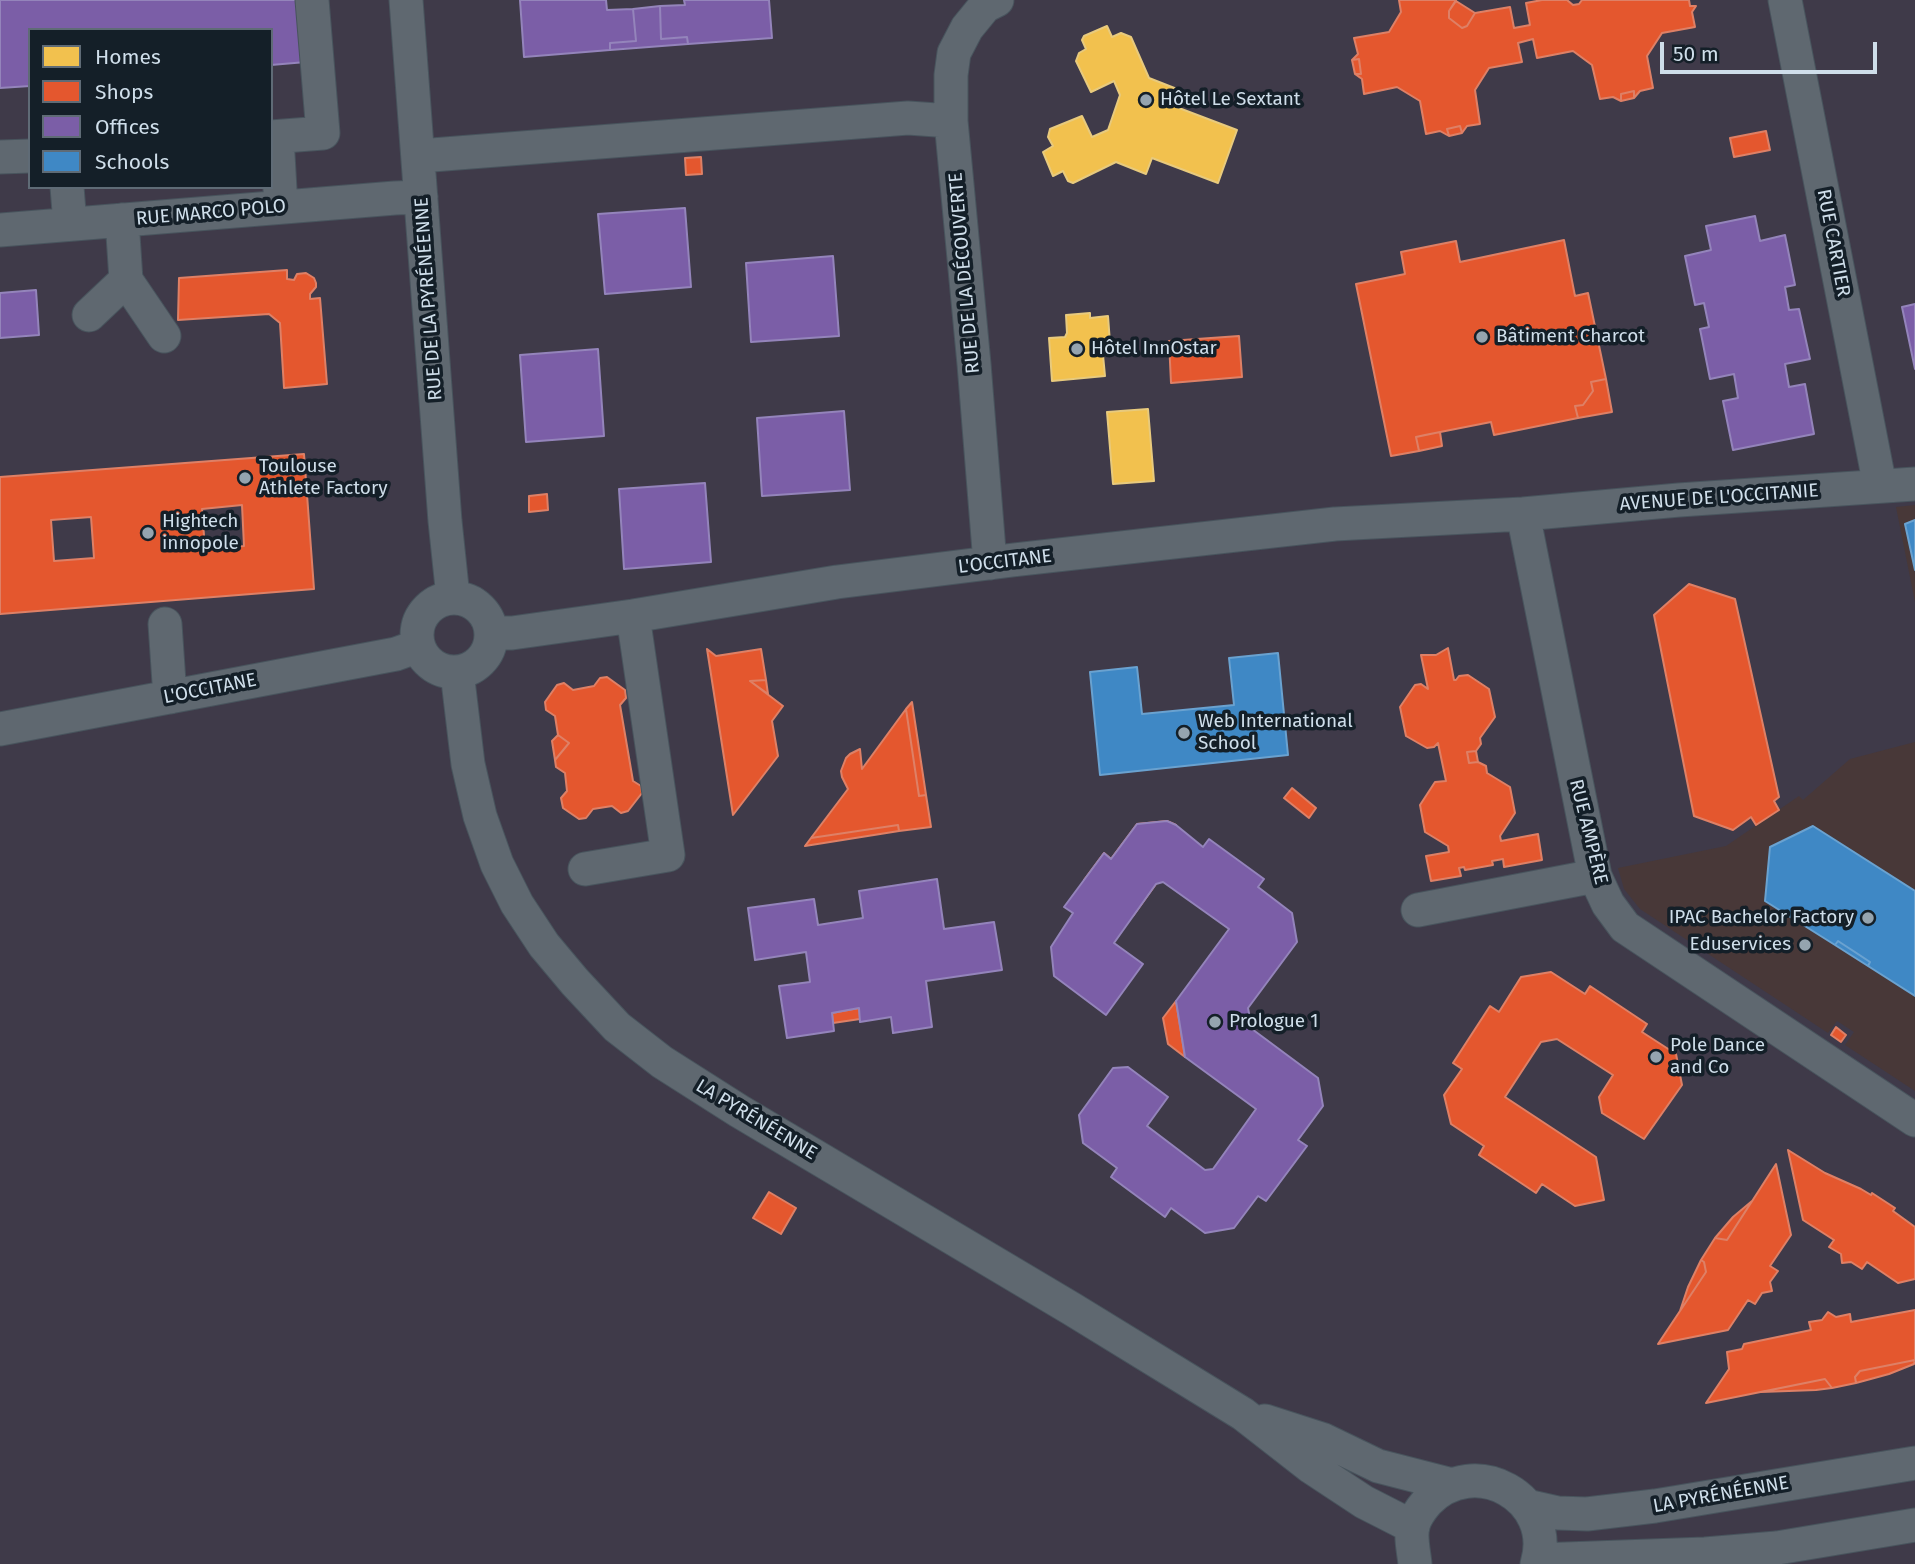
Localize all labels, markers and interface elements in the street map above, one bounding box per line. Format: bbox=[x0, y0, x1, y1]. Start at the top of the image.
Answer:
legend bbox=[28, 28, 273, 189]
scale bar bbox=[1663, 28, 1880, 72]
text: 50 m bbox=[1673, 41, 1719, 67]
text: Homes bbox=[95, 44, 161, 70]
text: Shops bbox=[95, 79, 153, 105]
place label: Hôtel Le Sextant bbox=[1160, 89, 1301, 111]
marker: Hôtel Le Sextant bbox=[1138, 92, 1154, 108]
text: Offices bbox=[95, 114, 160, 140]
text: Schools bbox=[95, 149, 169, 175]
street label: RUE DE LA DÉCOUVERTE bbox=[945, 171, 985, 375]
street label: RUE CARTIER bbox=[1811, 187, 1855, 299]
street label: RUE MARCO POLO bbox=[135, 195, 287, 231]
street label: RUE DE LA PYRÉNÉENNE bbox=[411, 197, 447, 401]
place label: Bâtiment Charcot bbox=[1496, 326, 1645, 348]
marker: Bâtiment Charcot bbox=[1474, 329, 1490, 345]
place label: Hôtel InnOstar bbox=[1091, 338, 1217, 360]
marker: Hôtel InnOstar bbox=[1069, 341, 1085, 357]
place label: Toulouse Athlete Factory bbox=[259, 456, 388, 500]
marker: Toulouse Athlete Factory bbox=[237, 470, 253, 486]
street label: AVENUE DE L'OCCITANIE bbox=[1619, 480, 1819, 516]
place label: Hightech innopole bbox=[162, 511, 239, 555]
marker: Hightech innopole bbox=[140, 525, 156, 541]
street label: L'OCCITANE bbox=[957, 545, 1053, 579]
street label: L'OCCITANE bbox=[162, 669, 258, 709]
place label: Web International School bbox=[1198, 711, 1353, 755]
marker: Web International School bbox=[1176, 725, 1192, 741]
street label: RUE AMPÈRE bbox=[1564, 777, 1612, 887]
place label: IPAC Bachelor Factory bbox=[1669, 907, 1854, 929]
marker: IPAC Bachelor Factory bbox=[1860, 910, 1876, 926]
place label: Eduservices bbox=[1690, 934, 1791, 956]
marker: Eduservices bbox=[1797, 937, 1813, 953]
place label: Prologue 1 bbox=[1229, 1011, 1318, 1033]
marker: Prologue 1 bbox=[1207, 1014, 1223, 1030]
place label: Pole Dance and Co bbox=[1670, 1035, 1765, 1079]
marker: Pole Dance and Co bbox=[1648, 1049, 1664, 1065]
street label: LA PYRÉNÉENNE bbox=[691, 1075, 821, 1165]
street label: LA PYRÉNÉENNE bbox=[1651, 1472, 1791, 1518]

